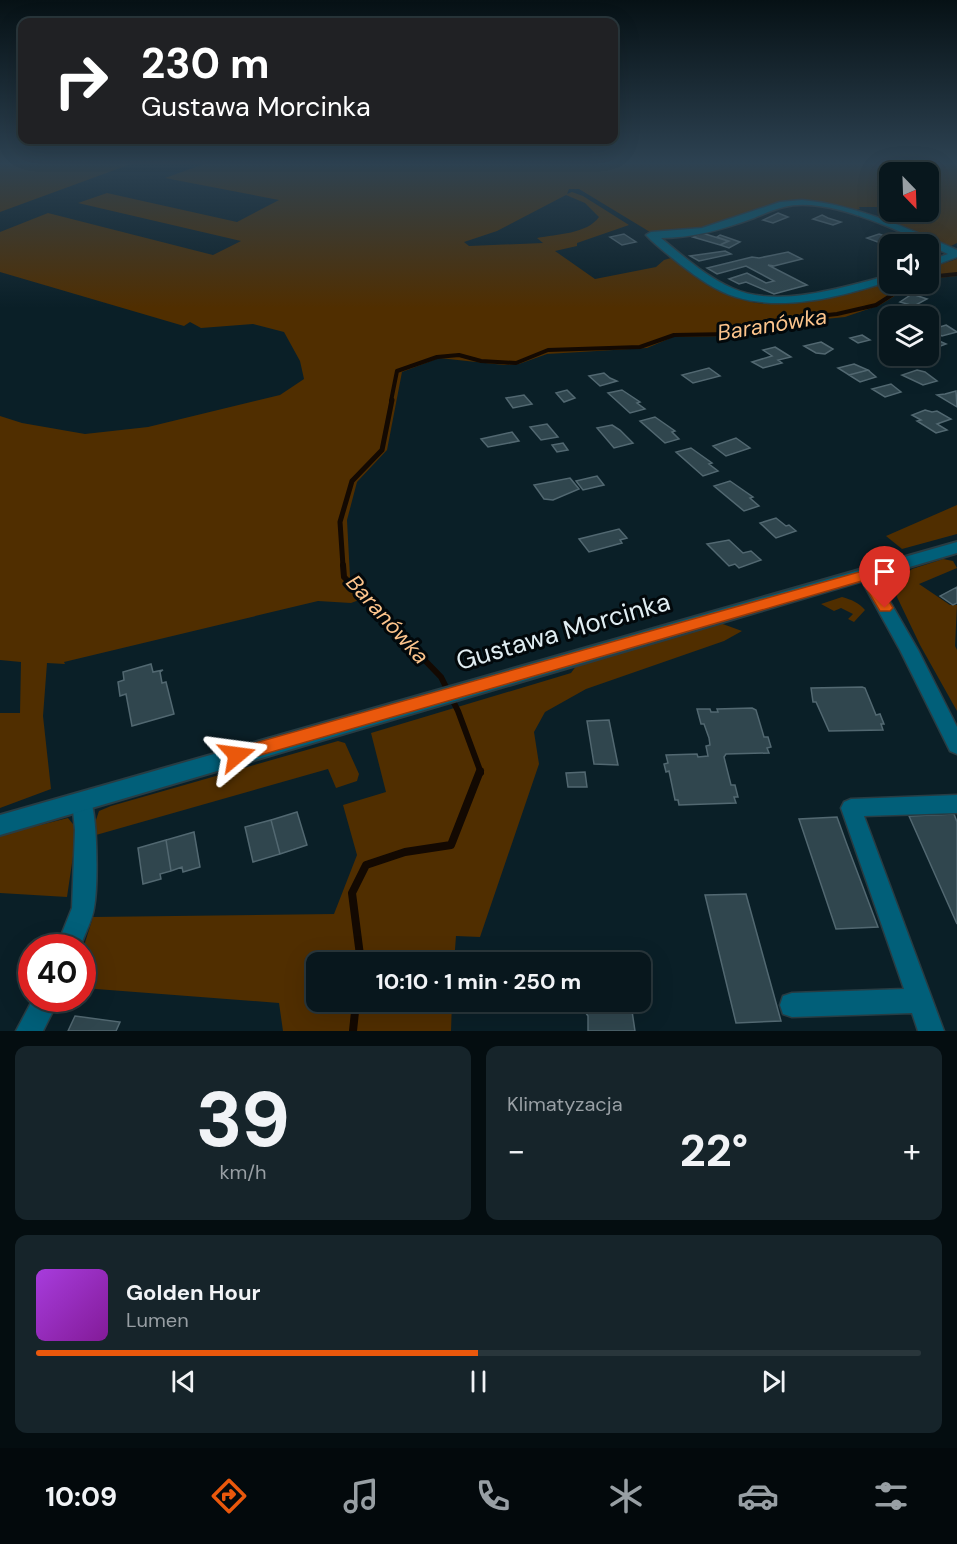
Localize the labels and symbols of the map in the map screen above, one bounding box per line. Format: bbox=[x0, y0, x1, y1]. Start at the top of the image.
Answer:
north arrow bbox=[879, 162, 939, 222]
water label: Baranówka bbox=[715, 302, 829, 347]
pin bbox=[859, 546, 910, 608]
water label: Baranówka bbox=[340, 569, 435, 670]
street label: Gustawa Morcinka bbox=[452, 584, 674, 678]
position arrow bbox=[205, 723, 269, 787]
speed limit sign: 40 bbox=[18, 934, 96, 1012]

